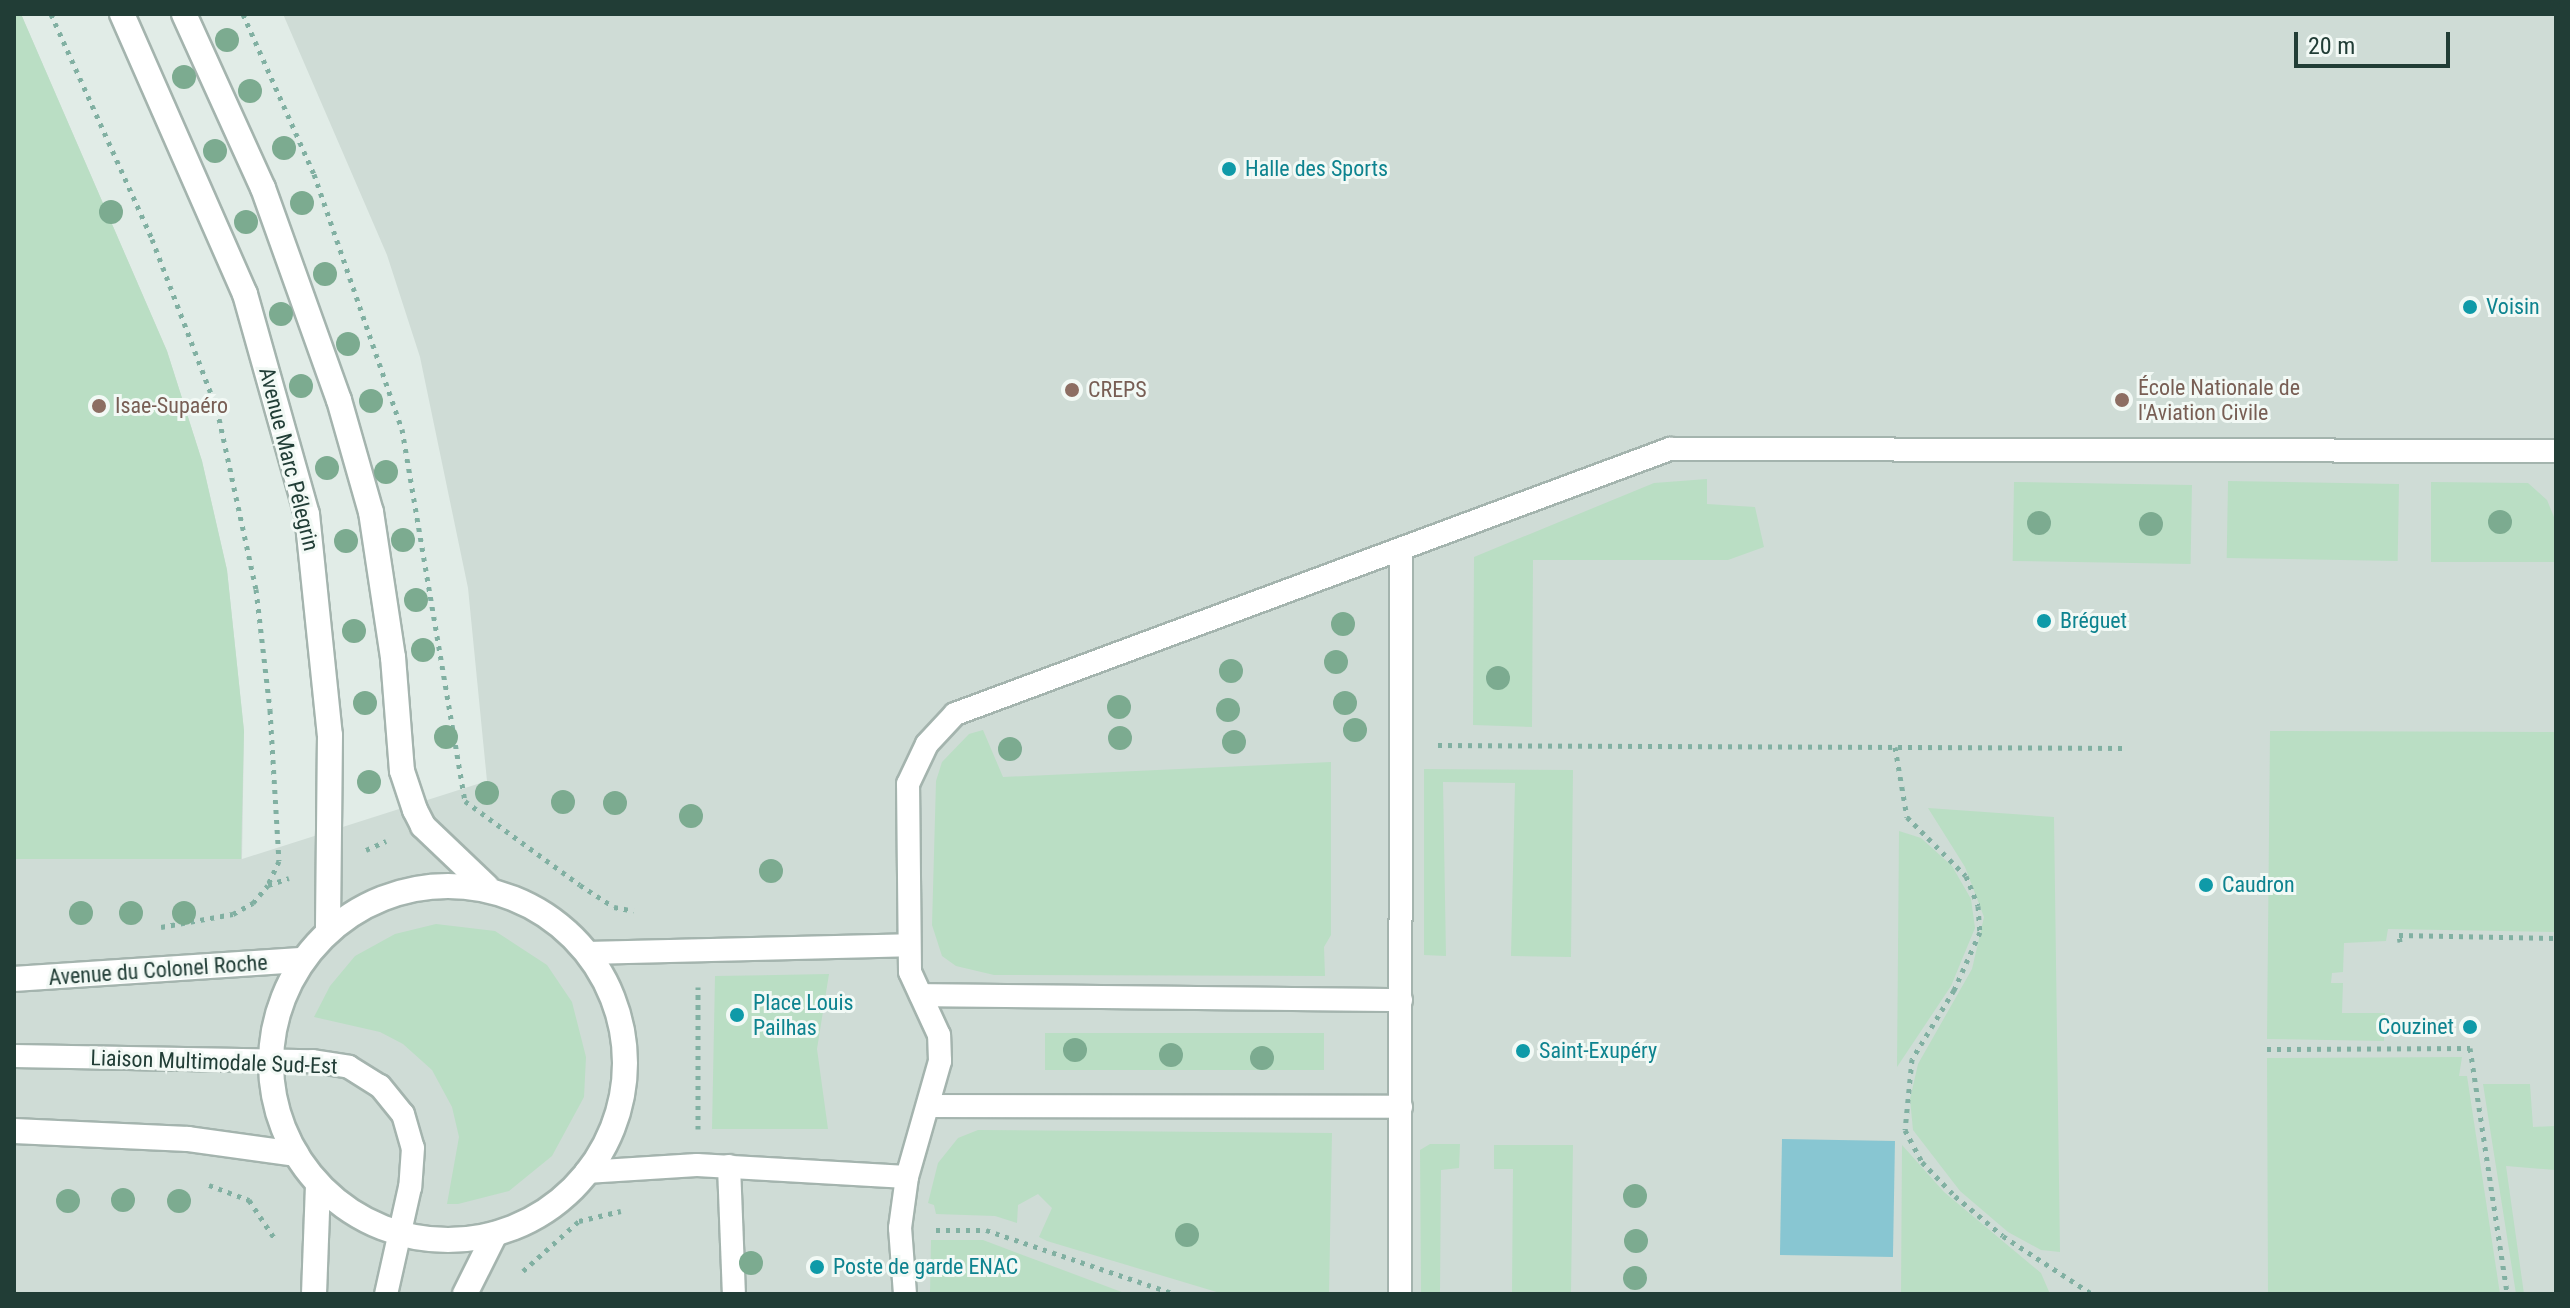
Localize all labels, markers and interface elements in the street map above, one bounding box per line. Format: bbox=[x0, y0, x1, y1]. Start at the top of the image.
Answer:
scale bar bbox=[2298, 16, 2454, 66]
text: 20 m bbox=[2308, 32, 2355, 60]
place label: Halle des Sports bbox=[1245, 156, 1388, 182]
marker: Halle des Sports bbox=[1220, 160, 1238, 178]
place label: Voisin bbox=[2486, 294, 2540, 320]
marker: Voisin bbox=[2461, 298, 2479, 316]
street label: Avenue Marc Pélegrin bbox=[253, 364, 325, 554]
place label: École Nationale de l'Aviation Civile bbox=[2138, 374, 2300, 426]
place label: CREPS bbox=[1088, 377, 1147, 403]
marker: CREPS bbox=[1063, 381, 1081, 399]
marker: École Nationale de l'Aviation Civile bbox=[2113, 391, 2131, 409]
place label: Isae-Supaéro bbox=[115, 393, 228, 419]
marker: Isae-Supaéro bbox=[90, 397, 108, 415]
place label: Bréguet bbox=[2060, 608, 2127, 634]
marker: Bréguet bbox=[2035, 612, 2053, 630]
place label: Caudron bbox=[2222, 872, 2295, 898]
marker: Caudron bbox=[2197, 876, 2215, 894]
street label: Avenue du Colonel Roche bbox=[48, 949, 268, 991]
place label: Place Louis Pailhas bbox=[753, 989, 854, 1040]
marker: Place Louis Pailhas bbox=[728, 1006, 746, 1024]
place label: Couzinet bbox=[2378, 1014, 2454, 1040]
marker: Couzinet bbox=[2461, 1018, 2479, 1036]
place label: Saint-Exupéry bbox=[1539, 1038, 1657, 1064]
marker: Saint-Exupéry bbox=[1514, 1042, 1532, 1060]
street label: Liaison Multimodale Sud-Est bbox=[90, 1044, 338, 1080]
place label: Poste de garde ENAC bbox=[833, 1254, 1018, 1280]
marker: Poste de garde ENAC bbox=[808, 1258, 826, 1276]

